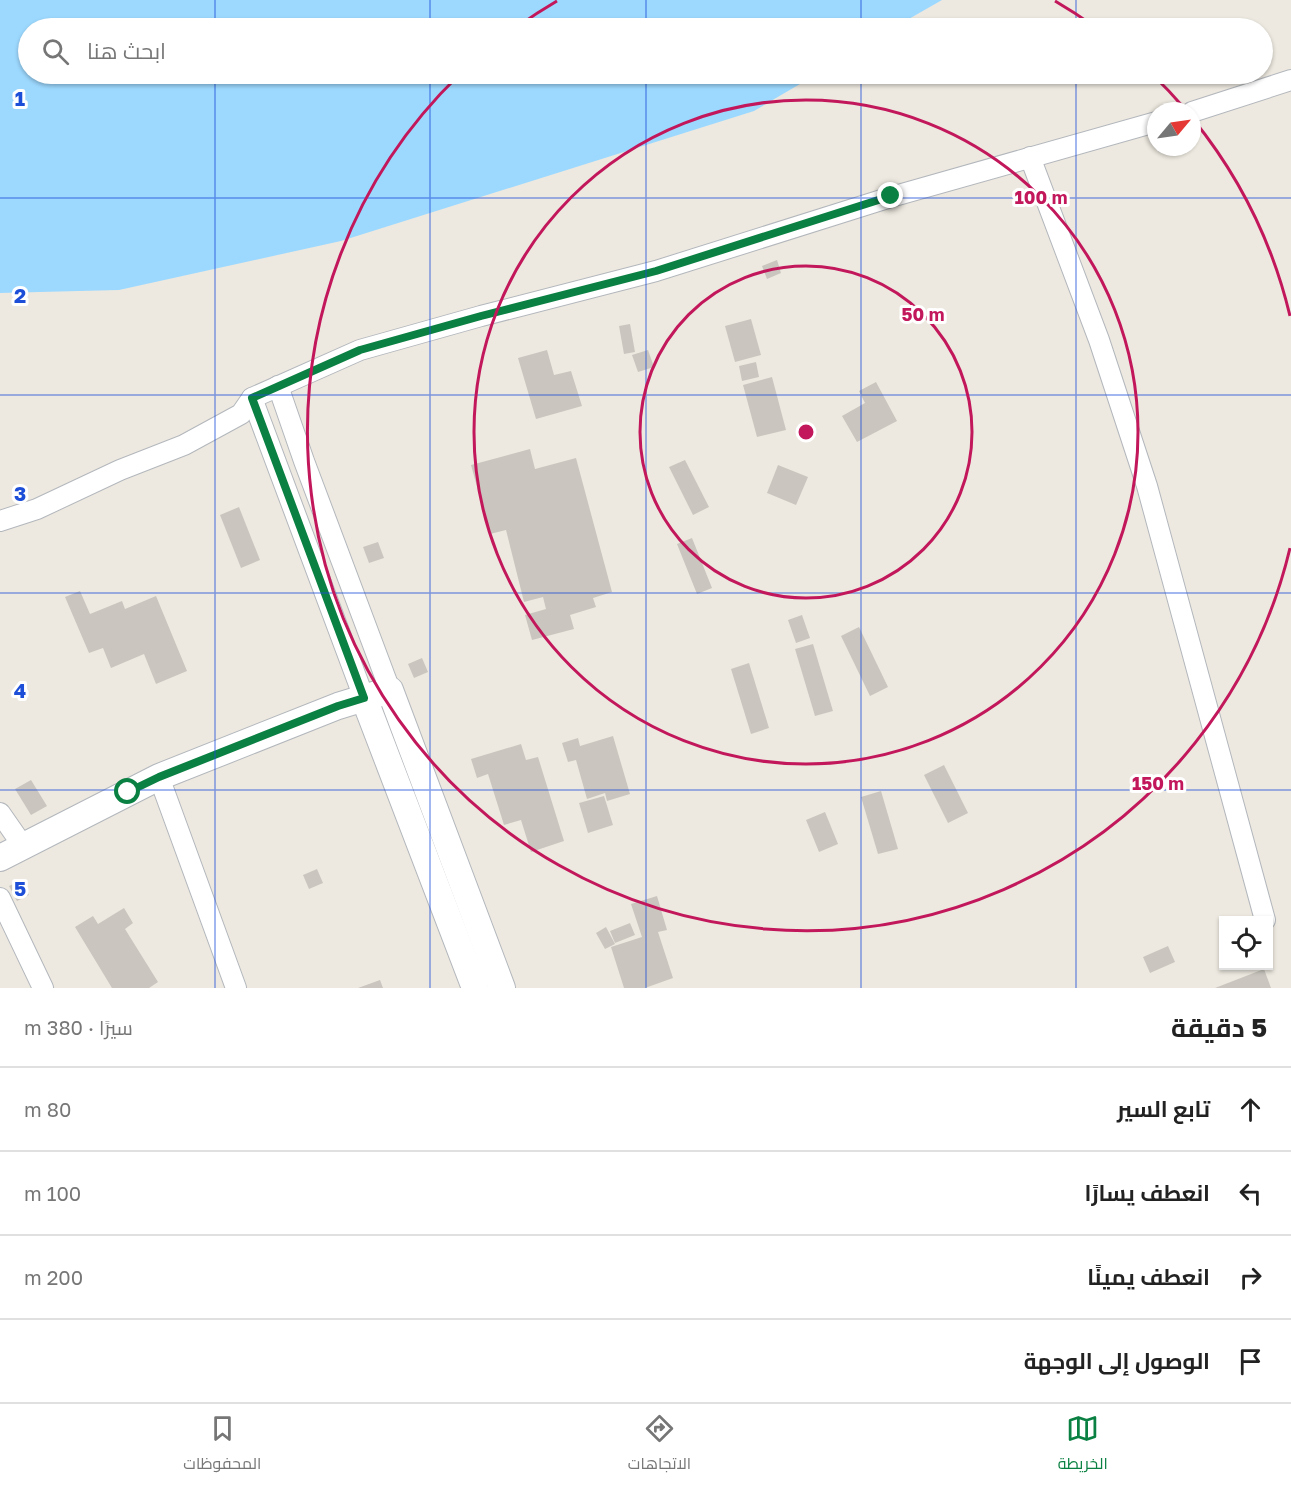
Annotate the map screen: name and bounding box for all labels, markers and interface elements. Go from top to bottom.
search box [18,18,1273,84]
icon: search [39,35,72,68]
text: ابحث هنا [87,37,166,64]
text: 1 [15,86,25,110]
north arrow [1147,102,1201,156]
route end [877,182,903,208]
text: 100 m [1015,186,1067,208]
text: 2 [14,283,26,307]
text: 50 m [902,303,944,325]
centre of rings [796,422,816,442]
text: 3 [14,481,26,505]
text: 4 [14,678,26,702]
text: 150 m [1132,772,1184,794]
route start [114,778,140,804]
text: 5 [14,876,26,900]
map controls [1219,916,1273,970]
button: locate [1219,916,1273,970]
text: 5 دقيقة [1171,1012,1267,1043]
text: سيرًا · 380 m [24,1015,133,1039]
icon: ahead [1234,1093,1267,1126]
text: تابع السير [1117,1095,1210,1122]
text: 80 m [24,1097,71,1121]
icon: left [1234,1177,1267,1210]
text: انعطف يسارًا [1085,1179,1210,1206]
text: 100 m [24,1181,81,1205]
icon: right [1234,1261,1267,1294]
text: انعطف يمينًا [1087,1263,1210,1290]
text: 200 m [24,1265,83,1289]
icon: arrive [1234,1345,1267,1378]
text: الوصول إلى الوجهة [1024,1347,1210,1374]
tab: المحفوظات [183,1412,261,1478]
tab: الاتجاهات [628,1412,691,1478]
tab: الخريطة [1058,1412,1108,1478]

